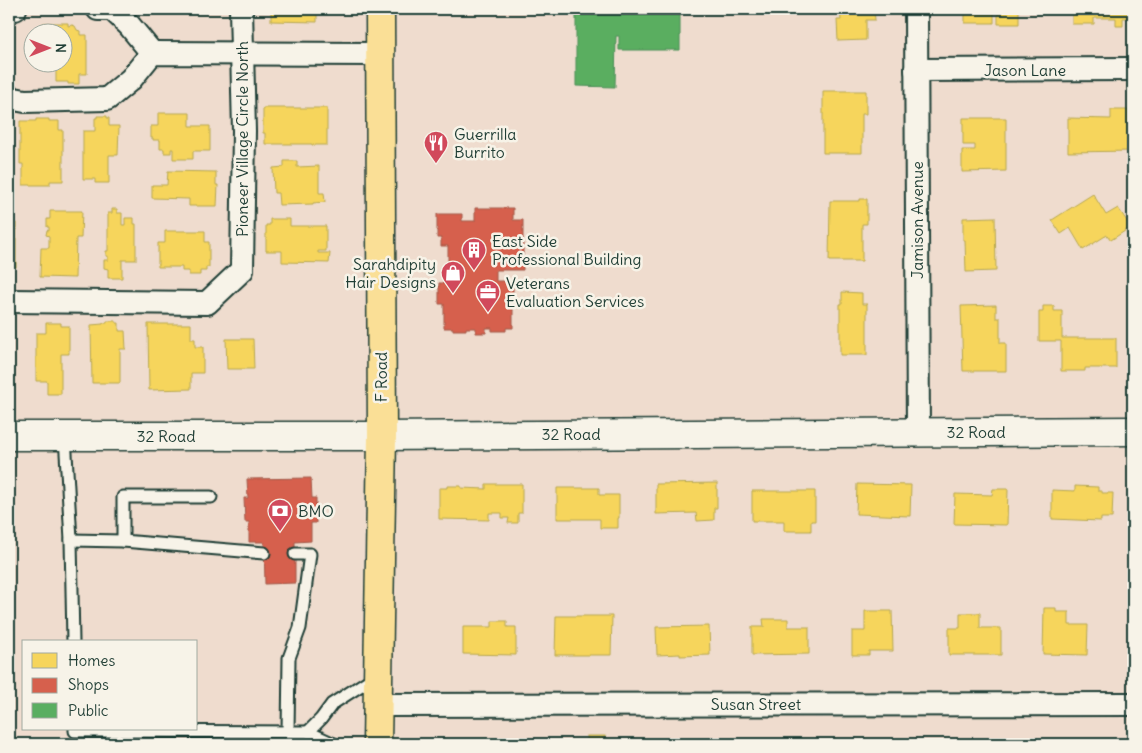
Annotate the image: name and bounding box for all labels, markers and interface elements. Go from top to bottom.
north arrow [22,22,72,72]
street label: Pioneer Village Circle North [232,41,252,237]
text: N [52,43,70,53]
street label: Jason Lane [984,60,1066,80]
place label: Guerrilla Burrito [454,124,516,162]
restaurant icon: Guerrilla Burrito [423,130,449,164]
street label: Jamison Avenue [907,161,927,279]
place label: East Side Professional Building [492,231,641,269]
building icon: East Side Professional Building [461,237,487,271]
place label: Sarahdipity Hair Designs [345,254,436,292]
shop icon: Sarahdipity Hair Designs [440,260,466,294]
place label: Veterans Evaluation Services [506,273,644,311]
office icon: Veterans Evaluation Services [475,279,501,313]
street label: F Road [371,352,391,402]
street label: 32 Road [946,422,1006,442]
street label: 32 Road [541,424,601,444]
street label: 32 Road [136,426,196,446]
bank icon: BMO [267,498,293,532]
place label: BMO [298,501,334,521]
legend [22,640,198,730]
text: Homes [68,651,115,670]
text: Shops [68,675,109,694]
street label: Susan Street [711,694,802,714]
text: Public [68,701,109,720]

